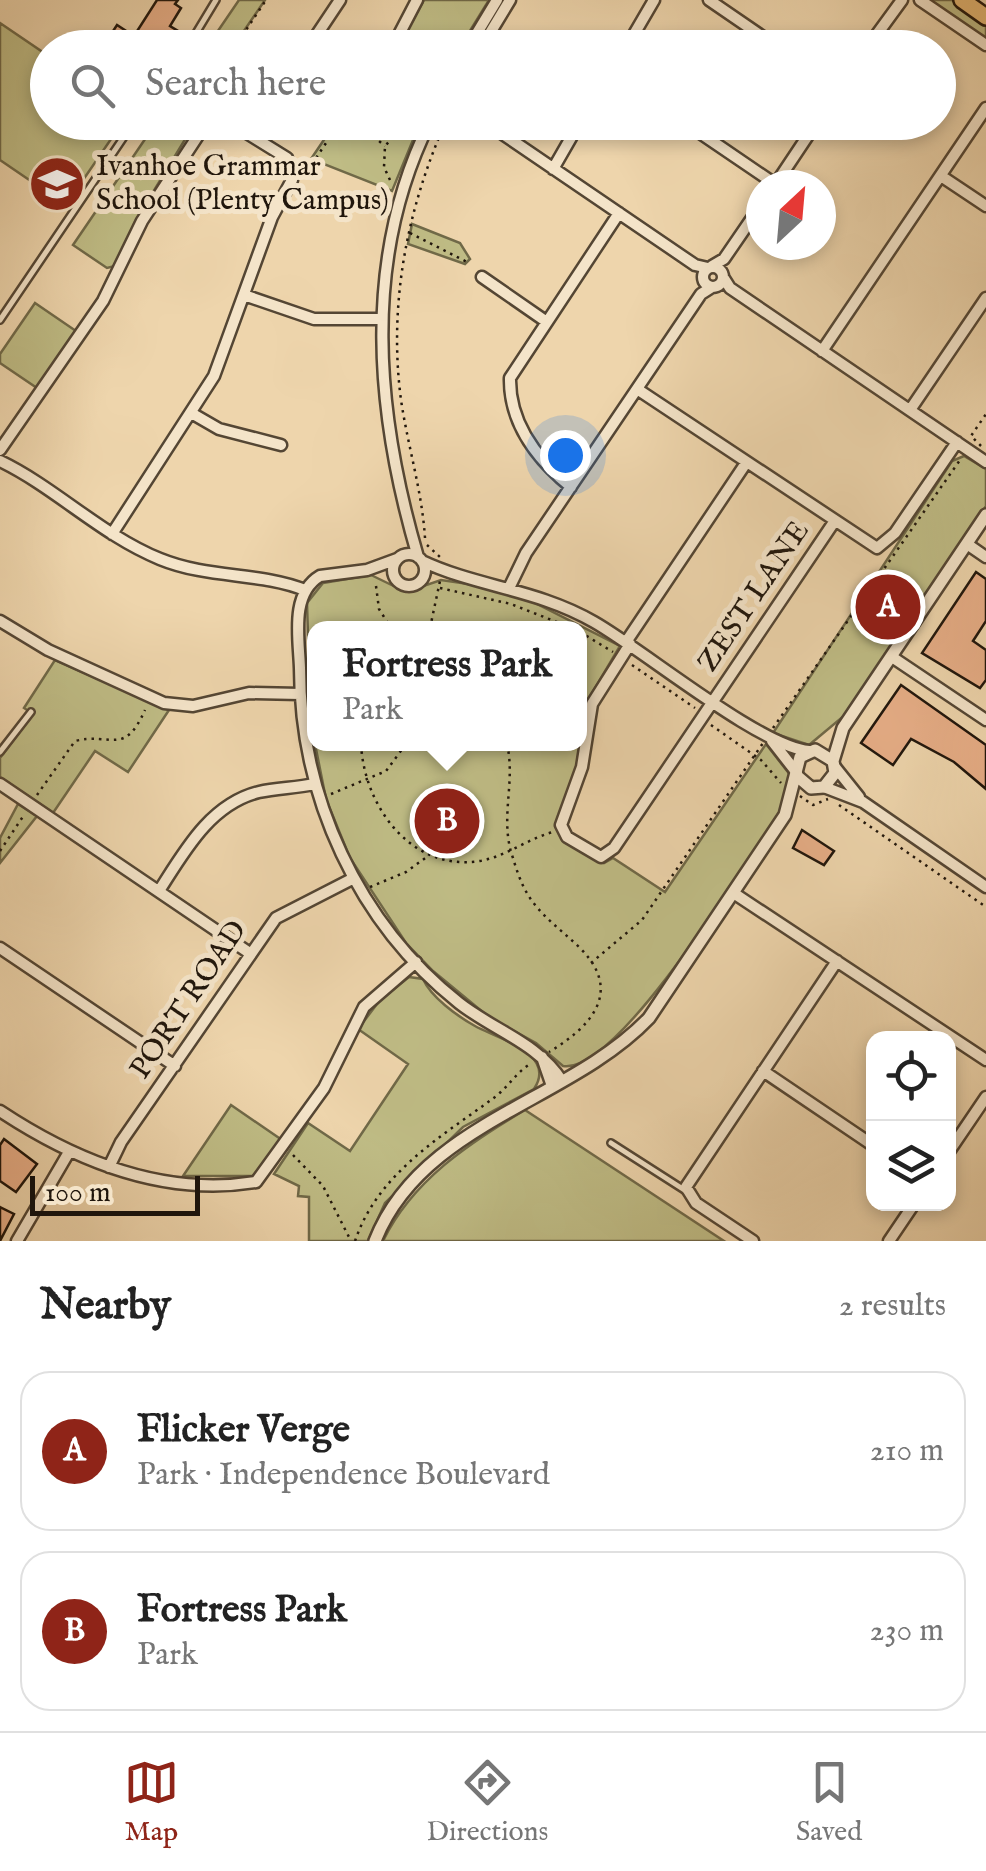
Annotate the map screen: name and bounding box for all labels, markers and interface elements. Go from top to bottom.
search box [30,30,956,140]
icon: search [65,58,120,113]
text: Search here [145,61,326,109]
place label: Ivanhoe Grammar School (Plenty Campus) [96,148,389,220]
school or university icon: Ivanhoe Grammar School (Plenty Campus) [27,154,87,214]
north arrow [746,170,836,260]
your location [540,430,591,481]
street label: ZEST LANE [690,514,818,680]
pin: A [856,570,920,644]
popup [307,621,587,751]
text: Fortress Park [342,642,552,690]
text: Park [342,690,403,731]
pin: B [414,784,480,858]
street label: PORT ROAD [122,913,256,1087]
map controls [866,1031,956,1211]
button: locate [866,1031,956,1121]
button: layers [866,1121,956,1211]
scale bar [30,1171,200,1216]
text: 100 m [45,1176,111,1211]
text: Nearby [40,1280,171,1333]
text: 2 results [839,1286,946,1327]
text: Flicker Verge [137,1407,350,1455]
text: A [64,1431,85,1472]
text: 210 m [870,1431,944,1472]
text: Park · Independence Boulevard [137,1455,550,1496]
text: Fortress Park [137,1587,347,1635]
text: B [64,1611,85,1652]
text: 230 m [870,1611,944,1652]
text: Park [137,1635,198,1676]
tab: Map [124,1755,179,1850]
tab: Directions [426,1755,548,1850]
tab: Saved [796,1755,862,1850]

